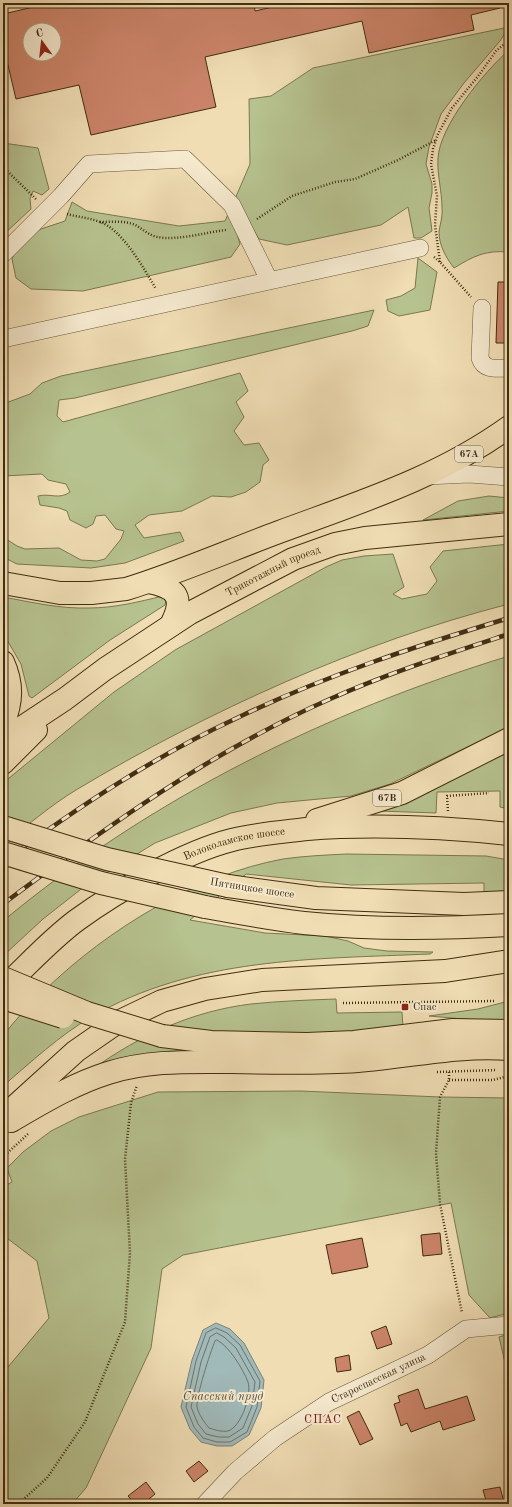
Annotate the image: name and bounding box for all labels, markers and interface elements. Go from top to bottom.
north arrow [22,22,62,62]
text: С [35,28,45,40]
road number: 67A [455,446,483,462]
street label: Трикотажный проезд [224,544,322,599]
road number: 67B [373,790,401,806]
street label: Волоколамское шоссе [182,826,286,863]
street label: Пятницкое шоссе [209,877,295,901]
marker: Спас [400,1002,410,1012]
place label: Спас [413,1002,437,1013]
street label: Староспасская улица [330,1351,428,1406]
water label: Спасский пруд [183,1391,263,1403]
district label: СПАС [304,1414,342,1426]

